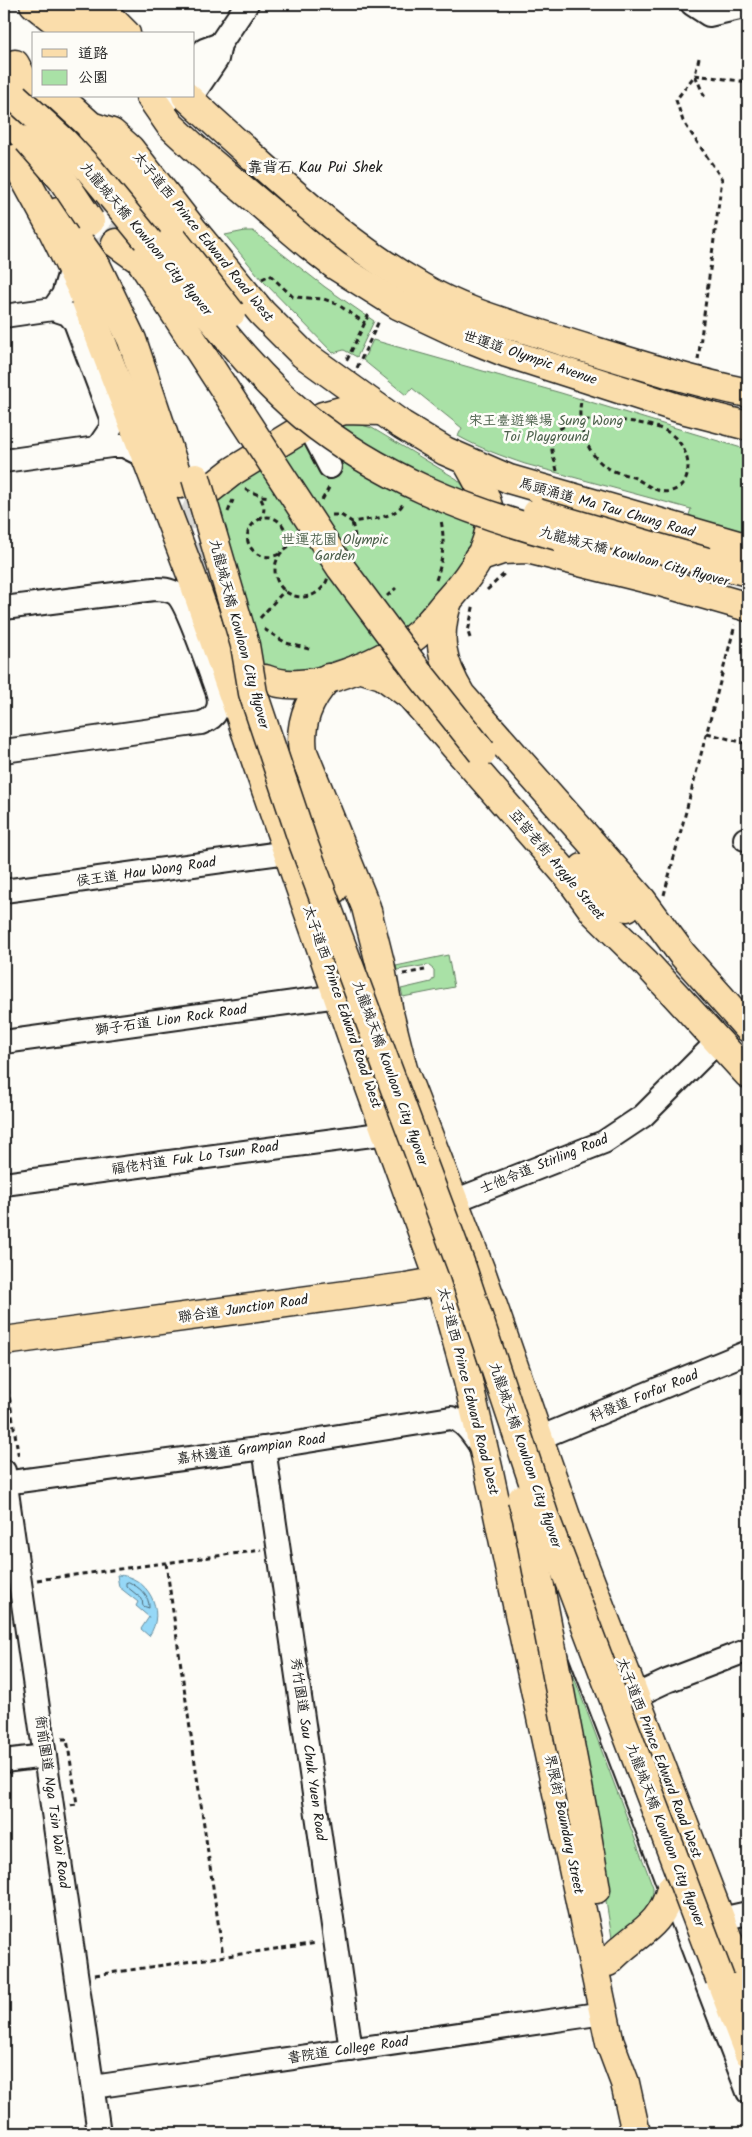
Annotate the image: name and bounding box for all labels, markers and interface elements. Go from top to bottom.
legend [32,32,195,98]
text: 道路 [78,42,108,66]
text: 公園 [78,66,108,90]
street label: 太子道西 Prince Edward Road West [127,147,279,327]
district label: 靠背石 Kau Pui Shek [248,156,383,180]
street label: 九龍城天橋 Kowloon City flyover [75,157,218,322]
street label: 世運道 Olympic Avenue [460,325,601,391]
park label: 宋王臺遊樂場 Sung Wong Toi Playground [469,410,623,448]
street label: 馬頭涌道 Ma Tau Chung Road [517,472,698,544]
street label: 九龍城天橋 Kowloon City flyover [537,521,733,593]
park label: 世運花園 Olympic Garden [281,529,389,567]
street label: 九龍城天橋 Kowloon City flyover [203,537,275,733]
street label: 亞皆老街 Argyle Street [504,805,610,926]
street label: 侯王道 Hau Wong Road [75,851,218,893]
street label: 太子道西 Prince Edward Road West [297,902,387,1112]
street label: 九龍城天橋 Kowloon City flyover [346,977,434,1170]
street label: 獅子石道 Lion Rock Road [94,998,249,1042]
street label: 士他令道 Stirling Road [476,1128,613,1200]
street label: 福佬村道 Fuk Lo Tsun Road [110,1135,281,1181]
street label: 太子道西 Prince Edward Road West [432,1285,505,1498]
street label: 聯合道 Junction Road [177,1289,310,1329]
street label: 九龍城天橋 Kowloon City flyover [483,1359,568,1552]
street label: 科發道 Forfar Road [586,1364,703,1428]
street label: 嘉林邊道 Grampian Road [175,1428,328,1470]
street label: 太子道西 Prince Edward Road West [610,1654,708,1862]
street label: 秀竹園道 Sau Chuk Yuen Road [284,1656,332,1843]
street label: 衙前圍道 Nga Tsin Wai Road [29,1713,75,1891]
street label: 九龍城天橋 Kowloon City flyover [620,1740,711,1931]
street label: 界限街 Boundary Street [538,1752,590,1897]
street label: 書院道 College Road [286,2030,411,2069]

